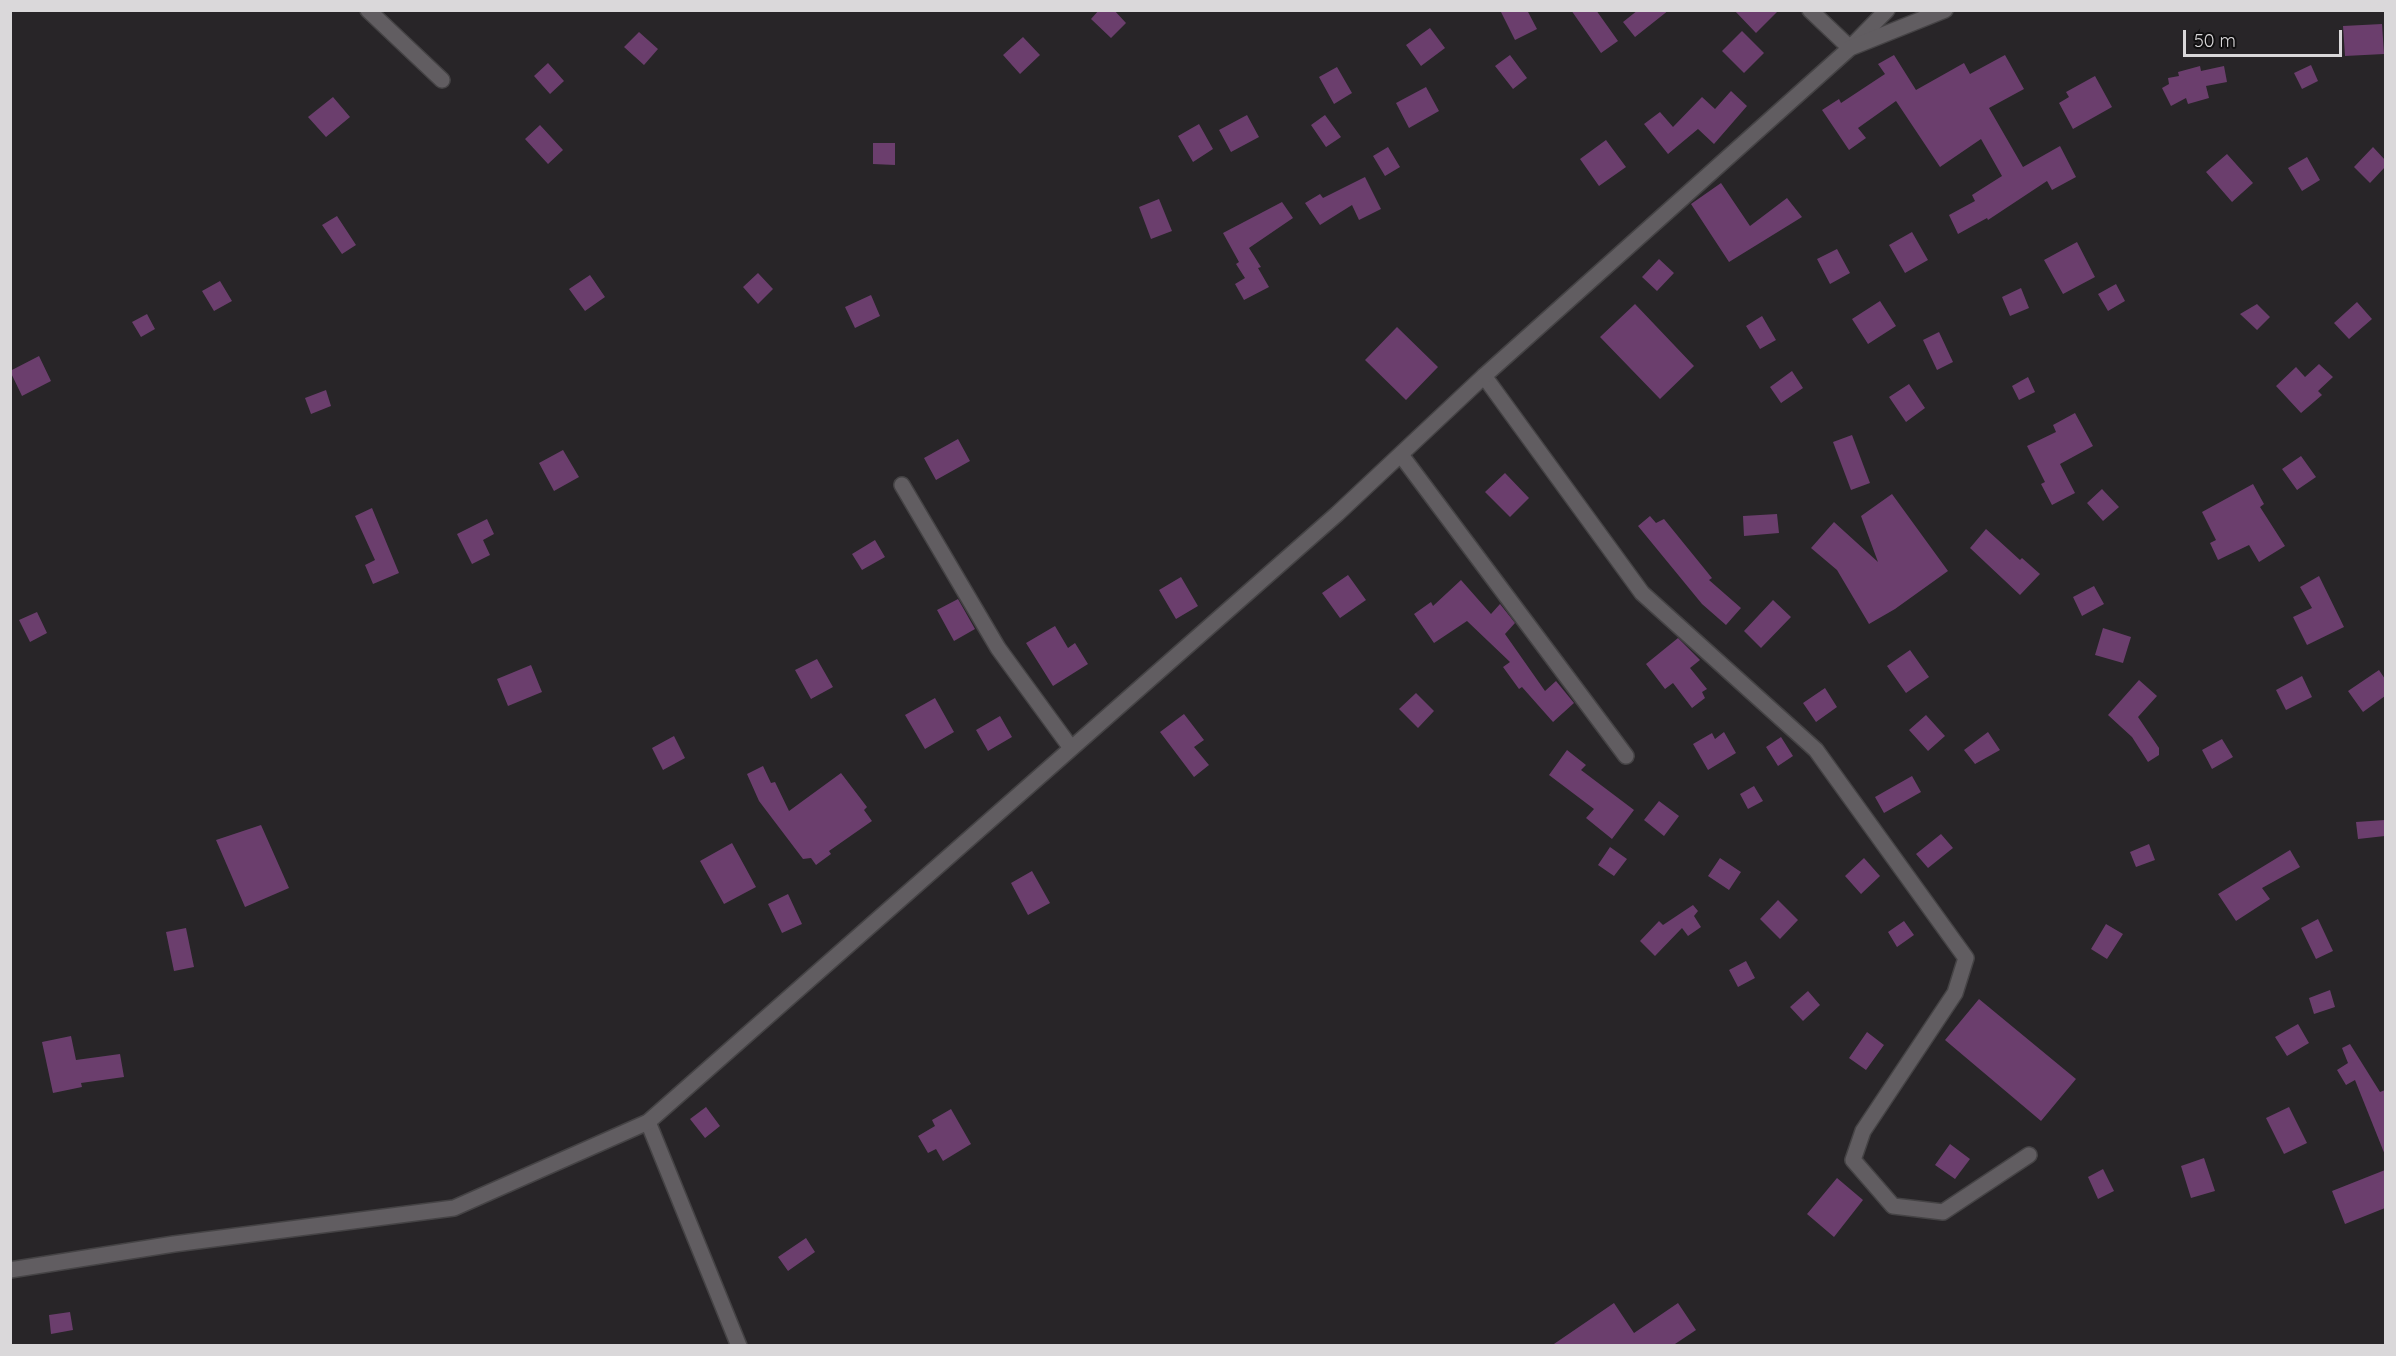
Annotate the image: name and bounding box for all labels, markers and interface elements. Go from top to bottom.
scale bar [2186,18,2345,56]
text: 50 m [2194,29,2236,52]

